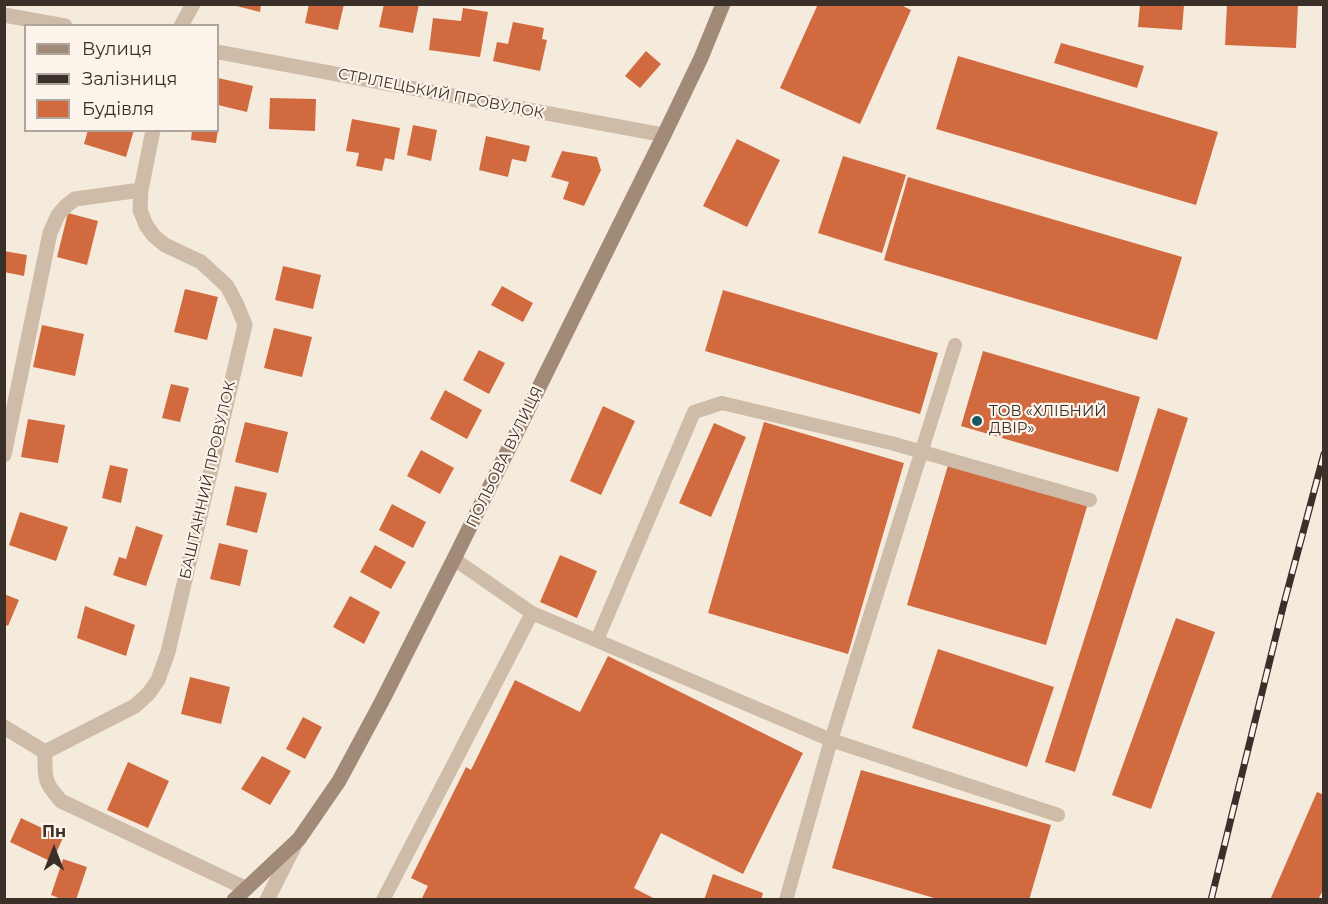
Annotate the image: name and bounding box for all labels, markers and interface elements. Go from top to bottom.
legend [24,24,219,132]
text: Вулиця [82,38,152,60]
street label: СТРІЛЕЦЬКИЙ ПРОВУЛОК [336,65,546,123]
text: Залізниця [82,68,177,90]
text: Будівля [82,98,154,120]
street label: БАШТАННИЙ ПРОВУЛОК [176,379,240,581]
street label: ПОЛЬОВА ВУЛИЦЯ [463,384,547,530]
place label: ТОВ «ХЛІБНИЙ ДВІР» [989,403,1107,438]
marker: ТОВ «ХЛІБНИЙ ДВІР» [970,414,984,428]
north arrow [24,820,84,880]
text: Пн [42,822,66,841]

